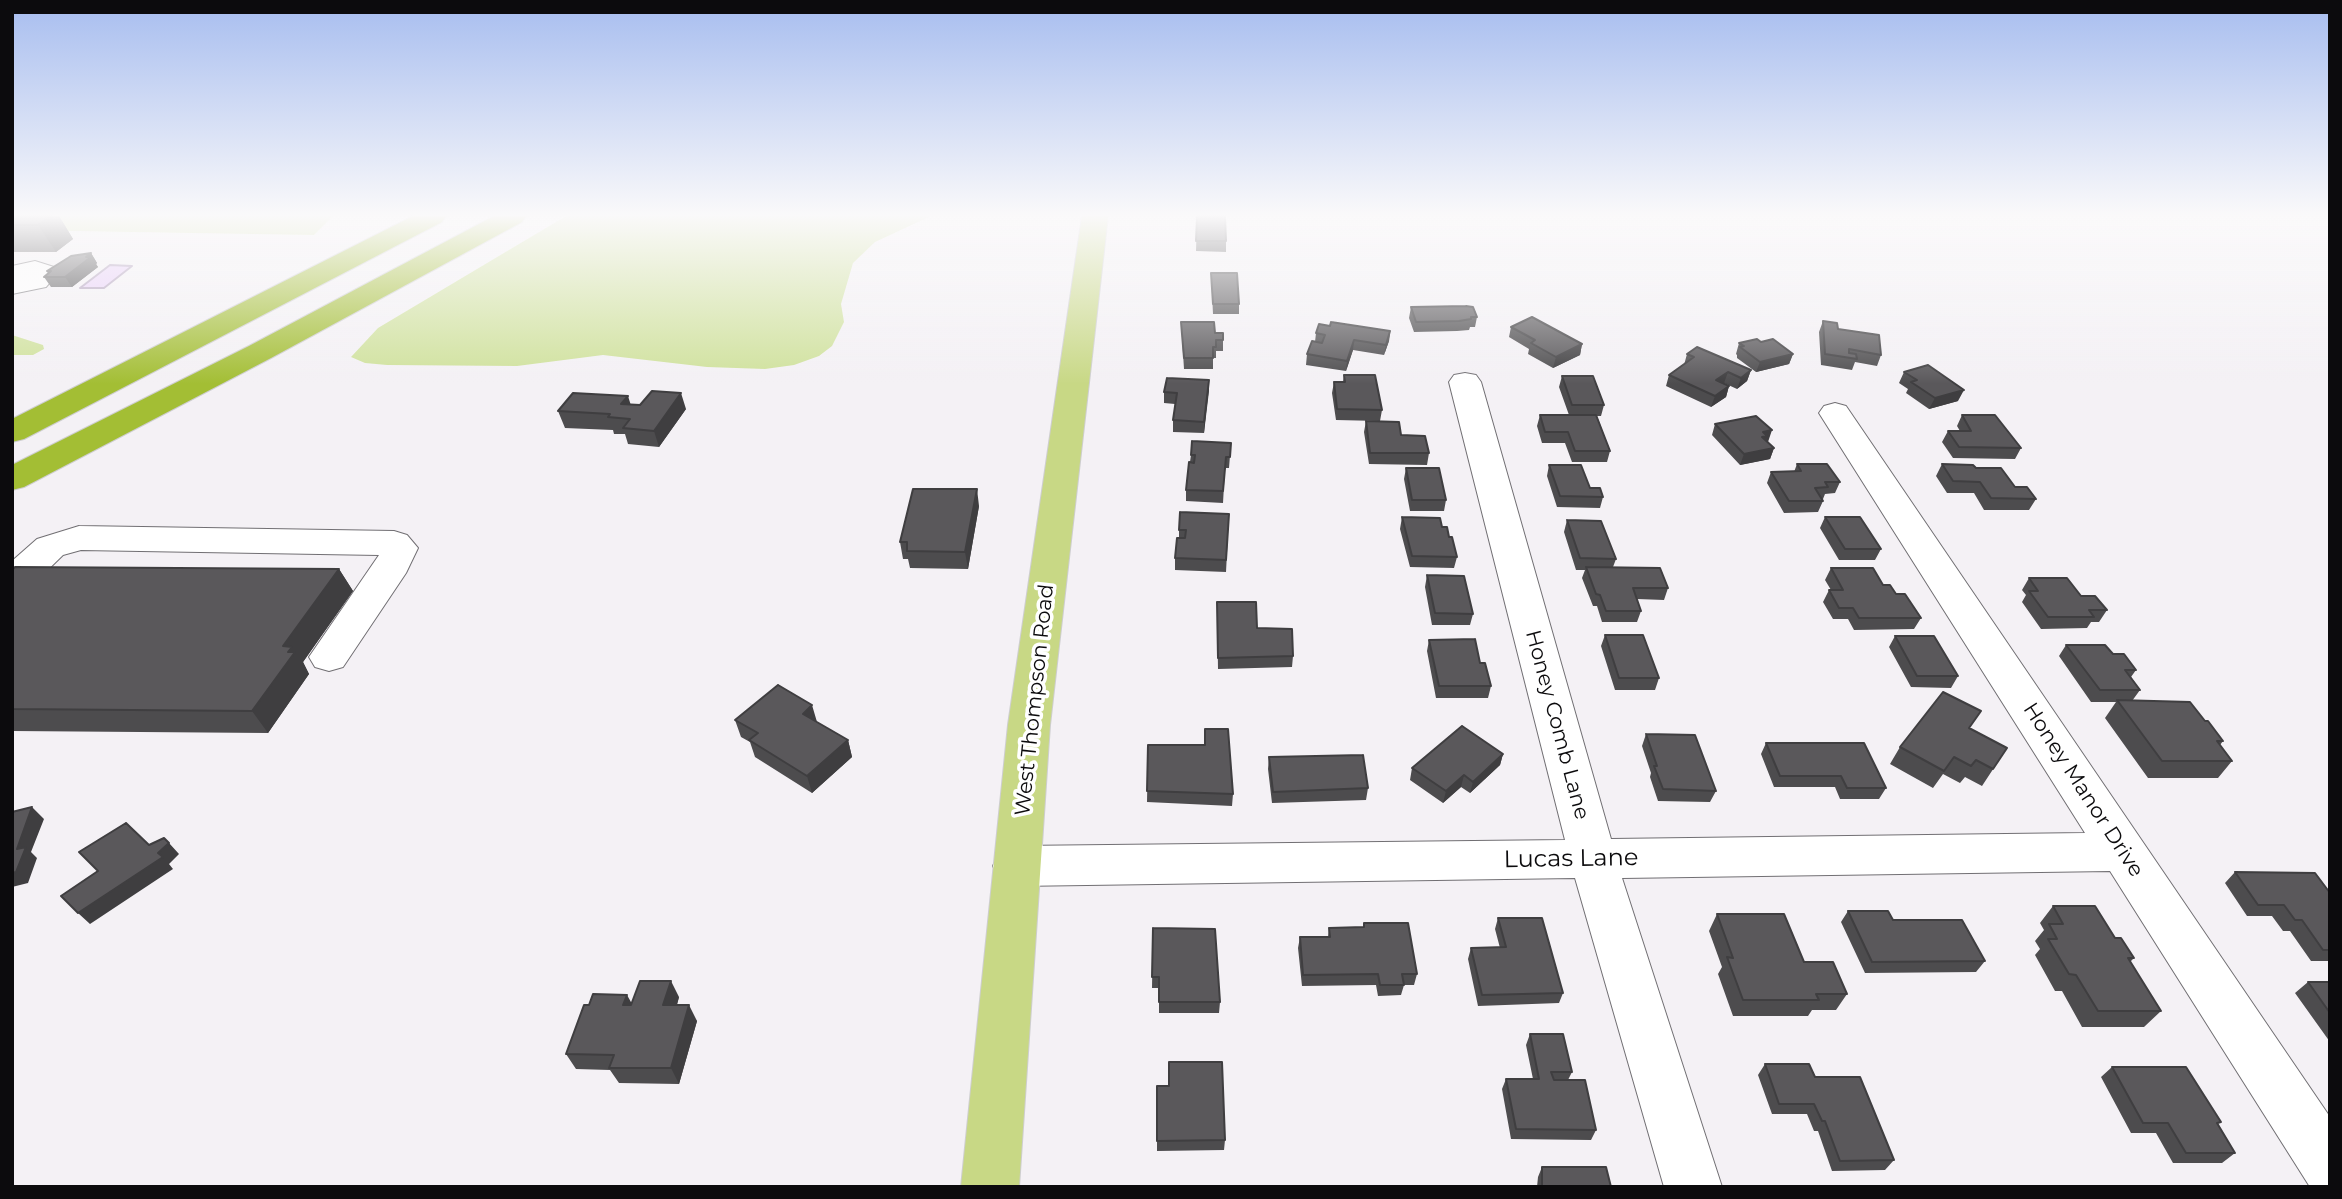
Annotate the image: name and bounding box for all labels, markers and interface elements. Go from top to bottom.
street label: West Thompson Road [1010,583,1060,817]
street label: Honey Comb Lane [1520,628,1594,822]
street label: Honey Manor Drive [2017,698,2149,882]
street label: Lucas Lane [1503,843,1639,875]

